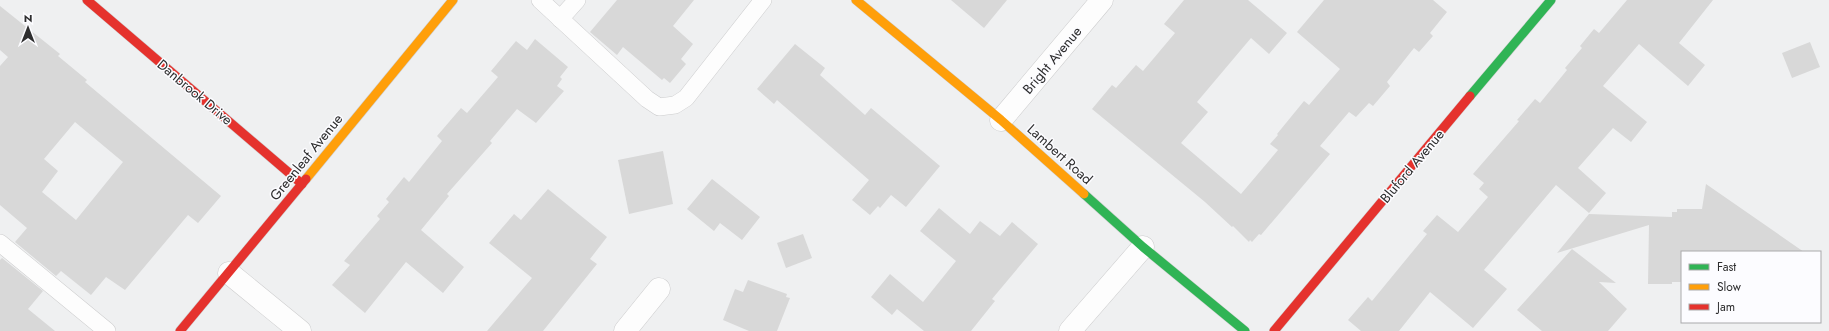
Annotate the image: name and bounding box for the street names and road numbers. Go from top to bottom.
street label: Bright Avenue [1018,22,1086,98]
street label: Danbrook Drive [153,54,237,130]
street label: Greenleaf Avenue [265,109,347,205]
street label: Lambert Road [1023,119,1097,189]
street label: Bluford Avenue [1375,125,1449,207]

